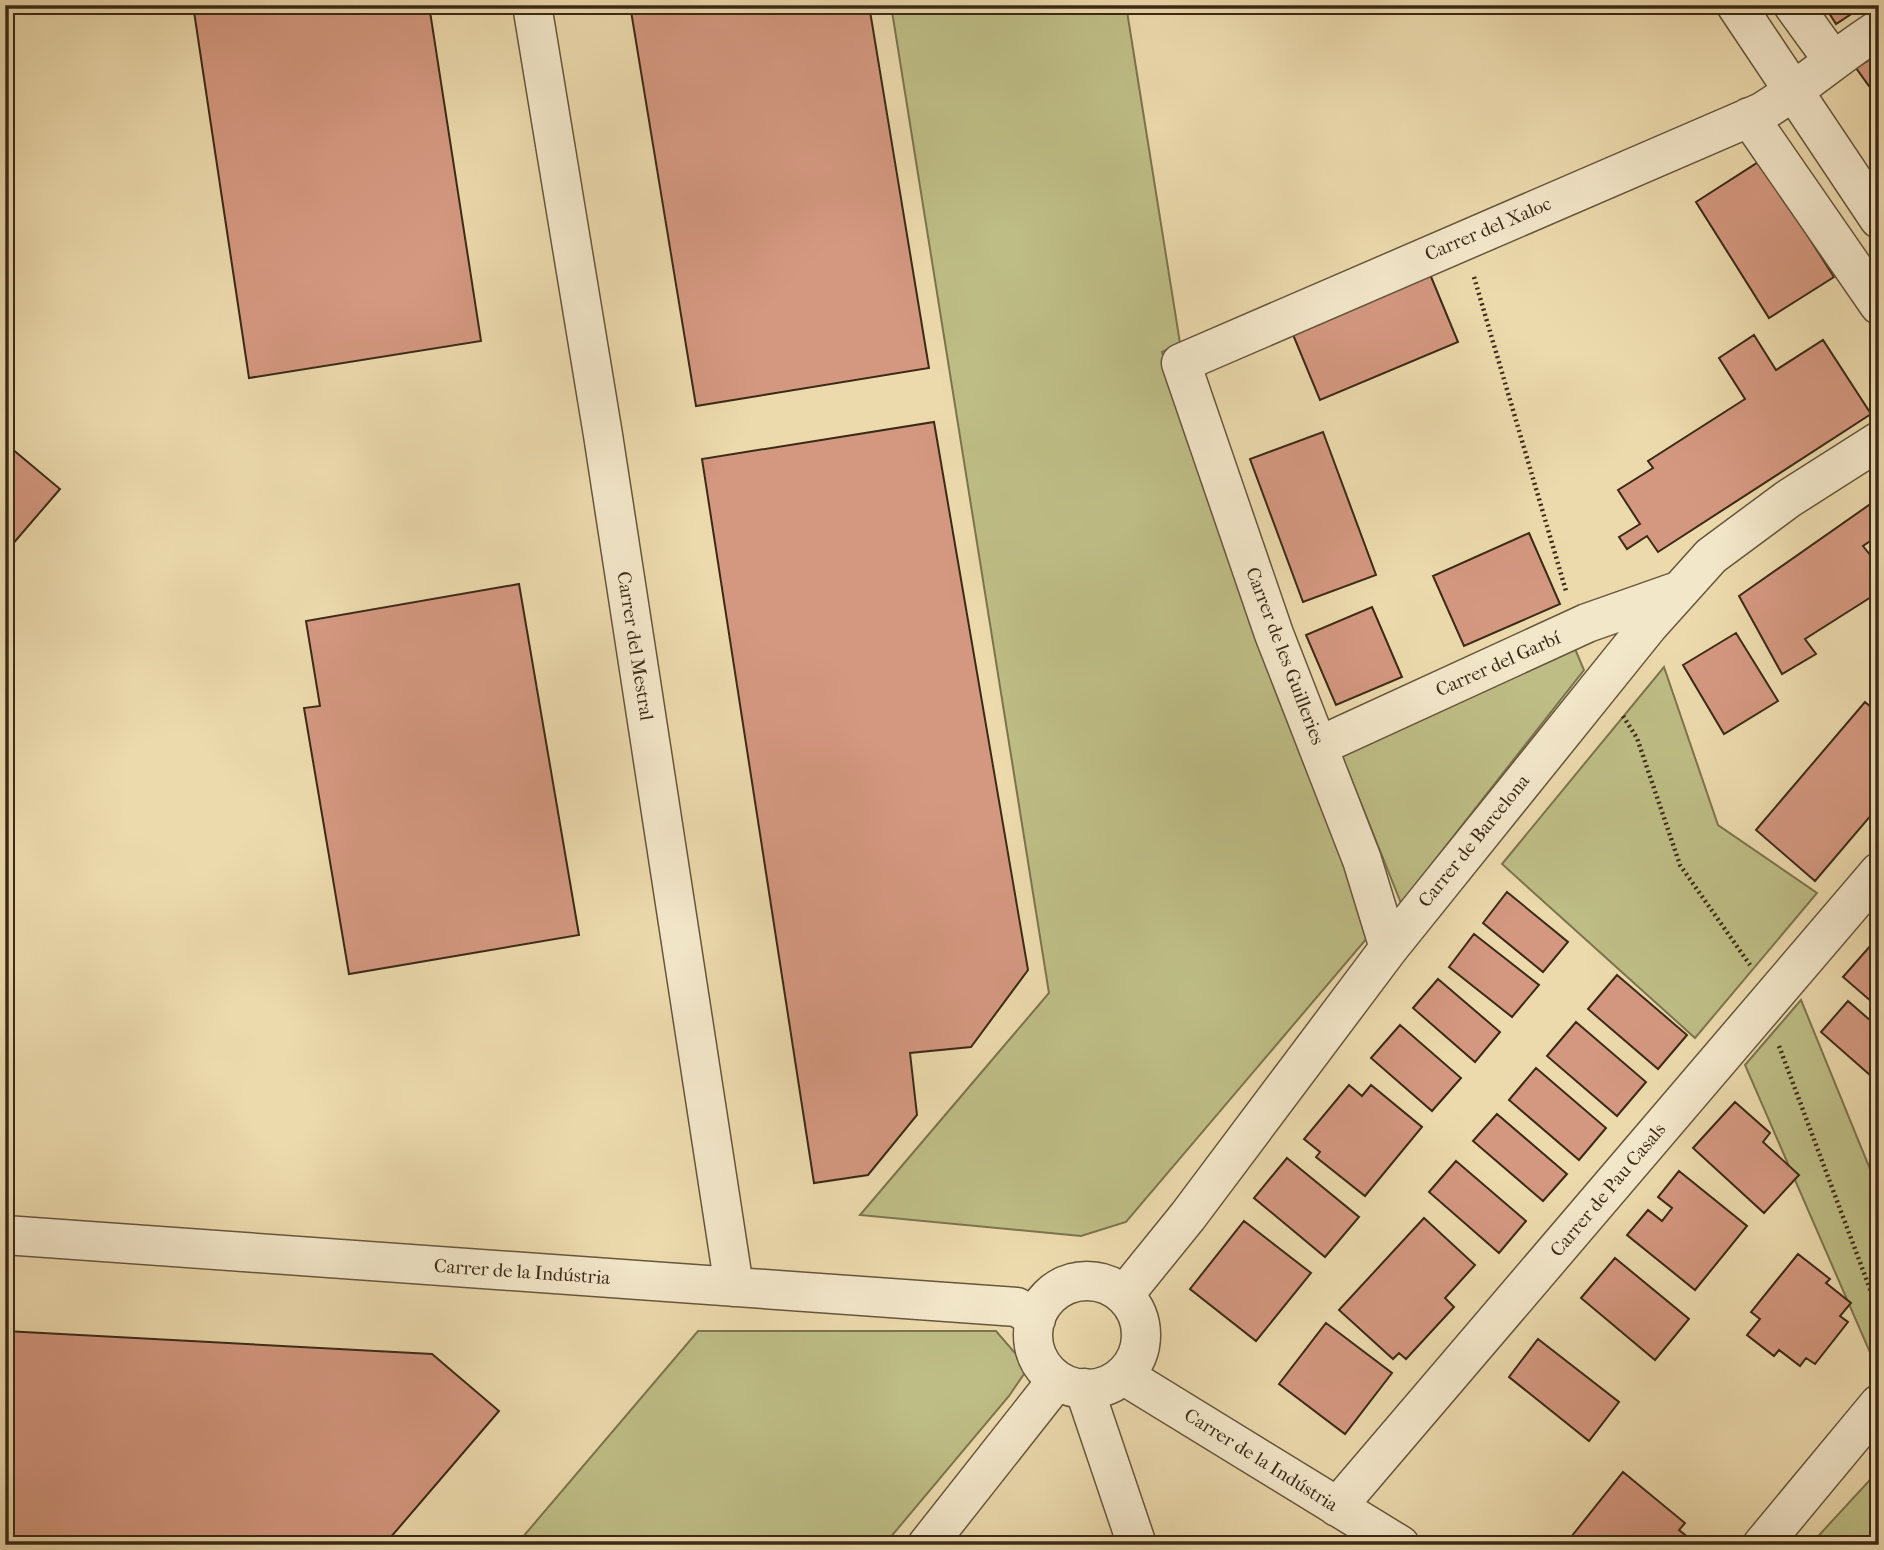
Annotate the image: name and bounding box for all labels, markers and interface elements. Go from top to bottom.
street label: Carrer del Xaloc [1422,193,1554,265]
street label: Carrer de les Guilleries [1241,564,1329,748]
street label: Carrer del Mestral [612,570,658,722]
street label: Carrer del Garbí [1432,627,1564,701]
street label: Carrer de Barcelona [1414,770,1534,912]
street label: Carrer de Pau Casals [1546,1119,1670,1261]
street label: Carrer de la Indústria [433,1255,611,1289]
street label: Carrer de la Indústria [1180,1404,1342,1516]

